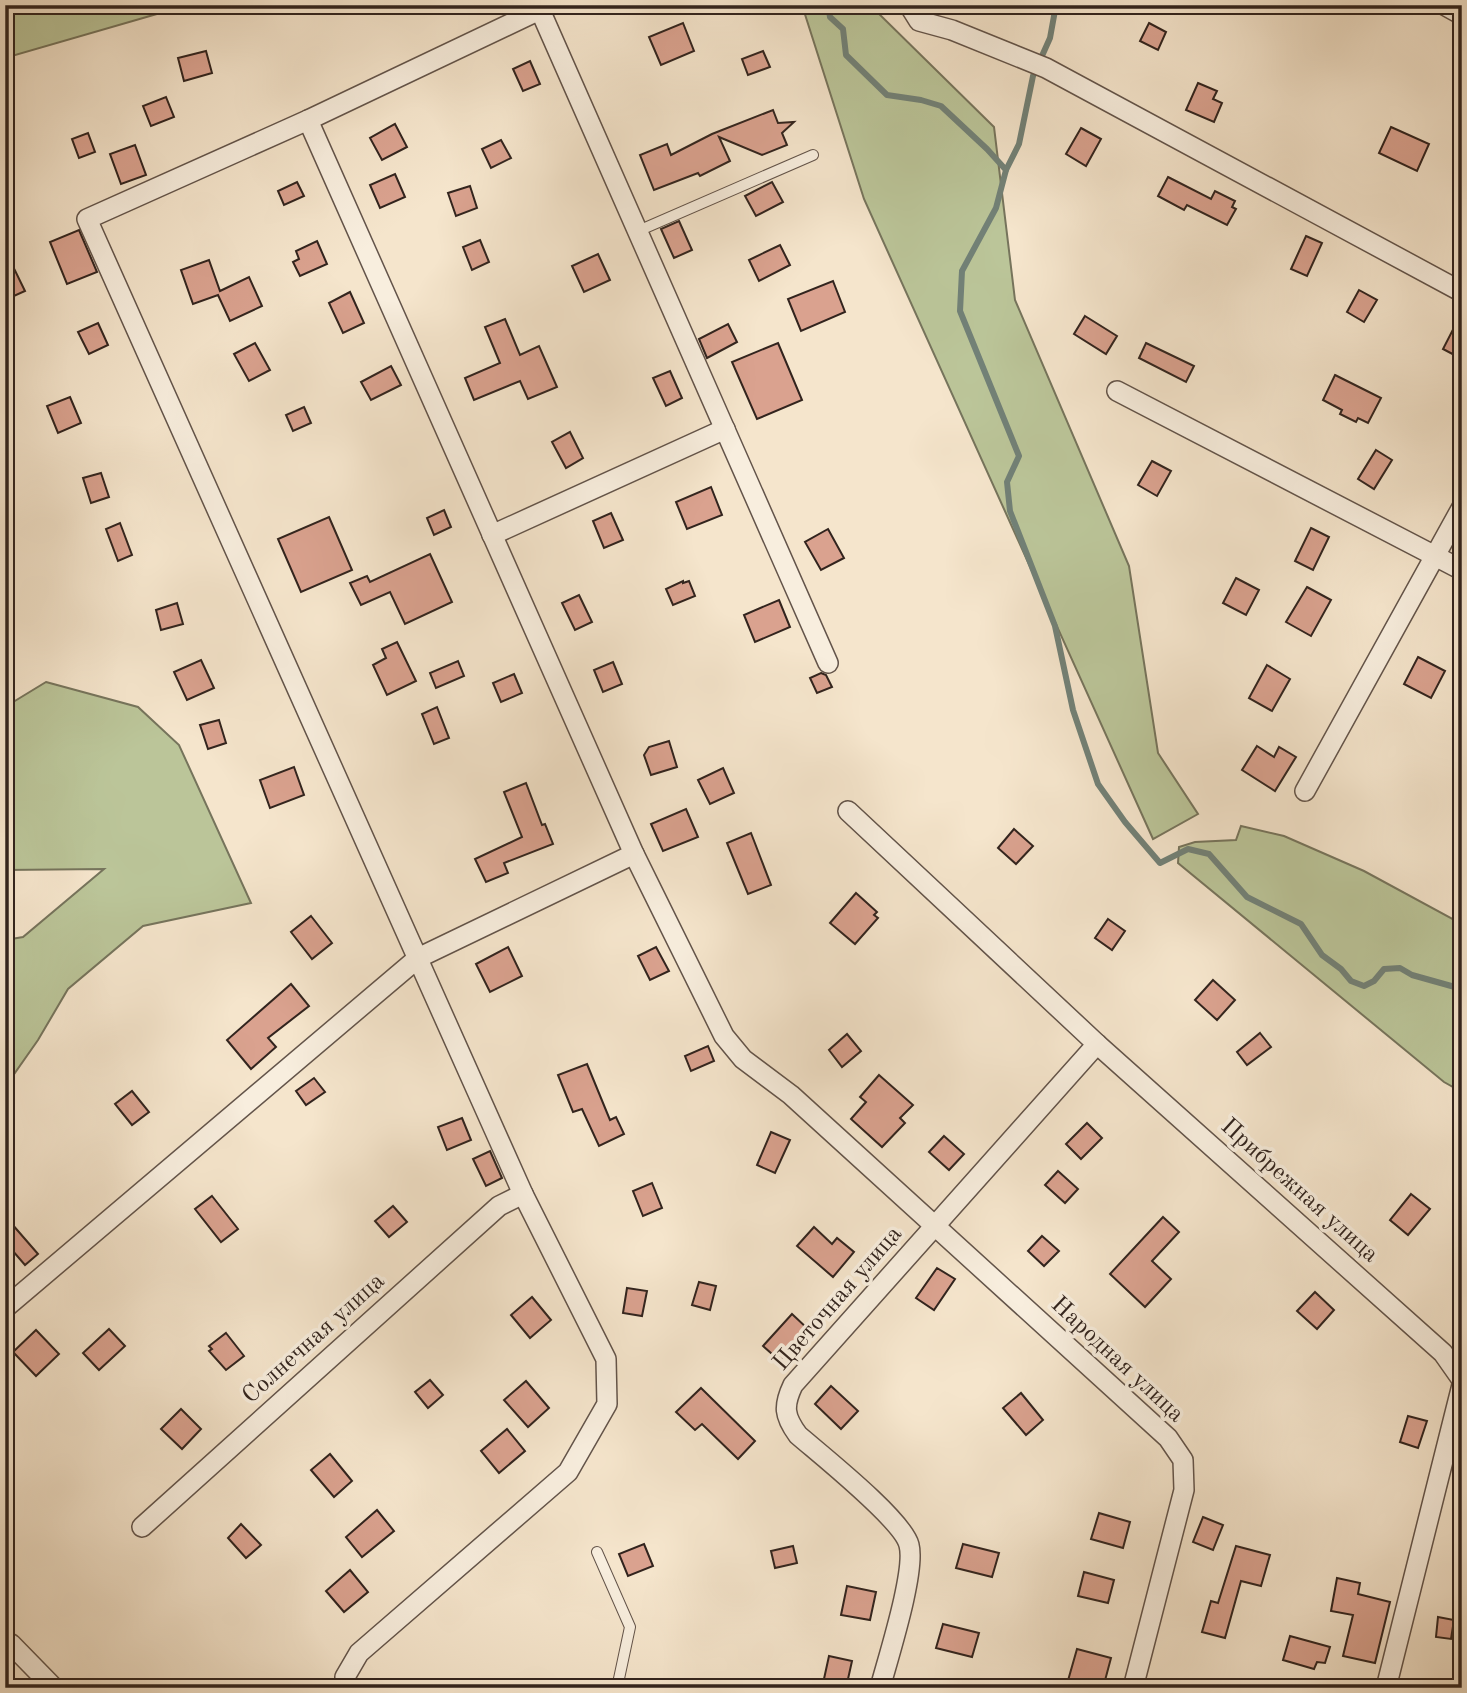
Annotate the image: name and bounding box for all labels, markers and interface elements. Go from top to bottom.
street label: Прибрежная улица [1216,1114,1382,1268]
street label: Цветочная улица [769,1222,907,1376]
street label: Солнечная улица [238,1269,390,1409]
street label: Народная улица [1046,1293,1188,1427]

